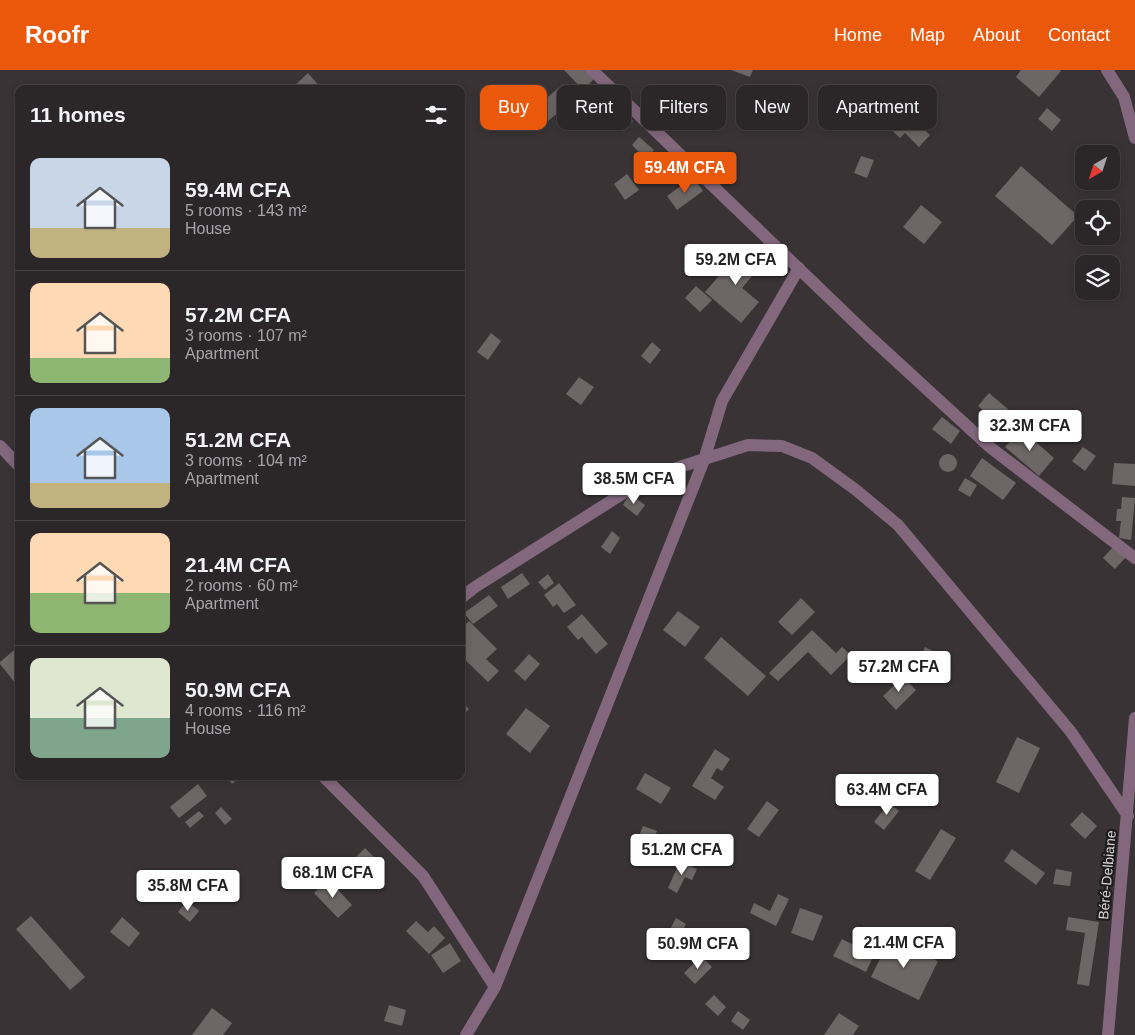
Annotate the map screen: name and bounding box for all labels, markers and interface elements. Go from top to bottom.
text: Roofr [25,21,89,48]
text: Home [834,25,882,45]
text: Map [910,25,945,45]
text: About [973,25,1020,45]
text: Contact [1048,25,1110,45]
chip: Buy [480,85,547,130]
chip: Rent [557,85,631,130]
chip: Filters [641,85,726,130]
chip: New [736,85,808,130]
chip: Apartment [818,85,937,130]
icon: filters [422,101,450,129]
text: 11 homes [30,103,126,126]
north arrow [1075,145,1120,190]
map controls [1075,145,1120,300]
pin: 59.4M CFA [628,152,742,194]
text: 59.4M CFA [645,159,725,176]
icon: home [70,178,130,238]
text: 59.4M CFA [185,178,291,201]
button: locate [1075,200,1120,245]
text: 5 rooms · 143 m² [185,202,307,219]
text: House [185,220,231,237]
pin: 59.2M CFA [679,244,793,286]
text: 59.2M CFA [696,251,776,268]
button: layers [1075,255,1120,300]
icon: home [70,303,130,363]
text: 57.2M CFA [185,303,291,326]
text: 3 rooms · 107 m² [185,327,307,344]
text: Apartment [185,345,259,362]
pin: 32.3M CFA [973,410,1087,452]
text: 32.3M CFA [990,417,1070,434]
icon: home [70,428,130,488]
text: 51.2M CFA [185,428,291,451]
text: 3 rooms · 104 m² [185,452,307,469]
pin: 38.5M CFA [577,462,691,505]
text: Apartment [185,470,259,487]
text: 38.5M CFA [594,470,674,487]
icon: home [70,553,130,613]
text: 21.4M CFA [185,553,291,576]
text: 2 rooms · 60 m² [185,577,298,594]
text: Apartment [185,595,259,612]
pin: 57.2M CFA [842,650,956,693]
text: 57.2M CFA [859,658,939,675]
icon: home [70,678,130,738]
text: 50.9M CFA [185,678,291,701]
text: 4 rooms · 116 m² [185,702,306,719]
text: House [185,720,231,737]
pin: 63.4M CFA [830,774,944,816]
text: 63.4M CFA [847,781,927,798]
street label: Béré-Delbiane [1095,830,1119,920]
pin: 51.2M CFA [625,834,739,876]
text: 51.2M CFA [642,841,722,858]
pin: 68.1M CFA [276,856,390,899]
text: 68.1M CFA [293,864,373,881]
pin: 35.8M CFA [131,870,245,912]
text: 35.8M CFA [148,877,228,894]
pin: 21.4M CFA [847,926,961,969]
pin: 50.9M CFA [641,928,755,970]
text: 21.4M CFA [864,934,944,951]
text: 50.9M CFA [658,935,738,952]

